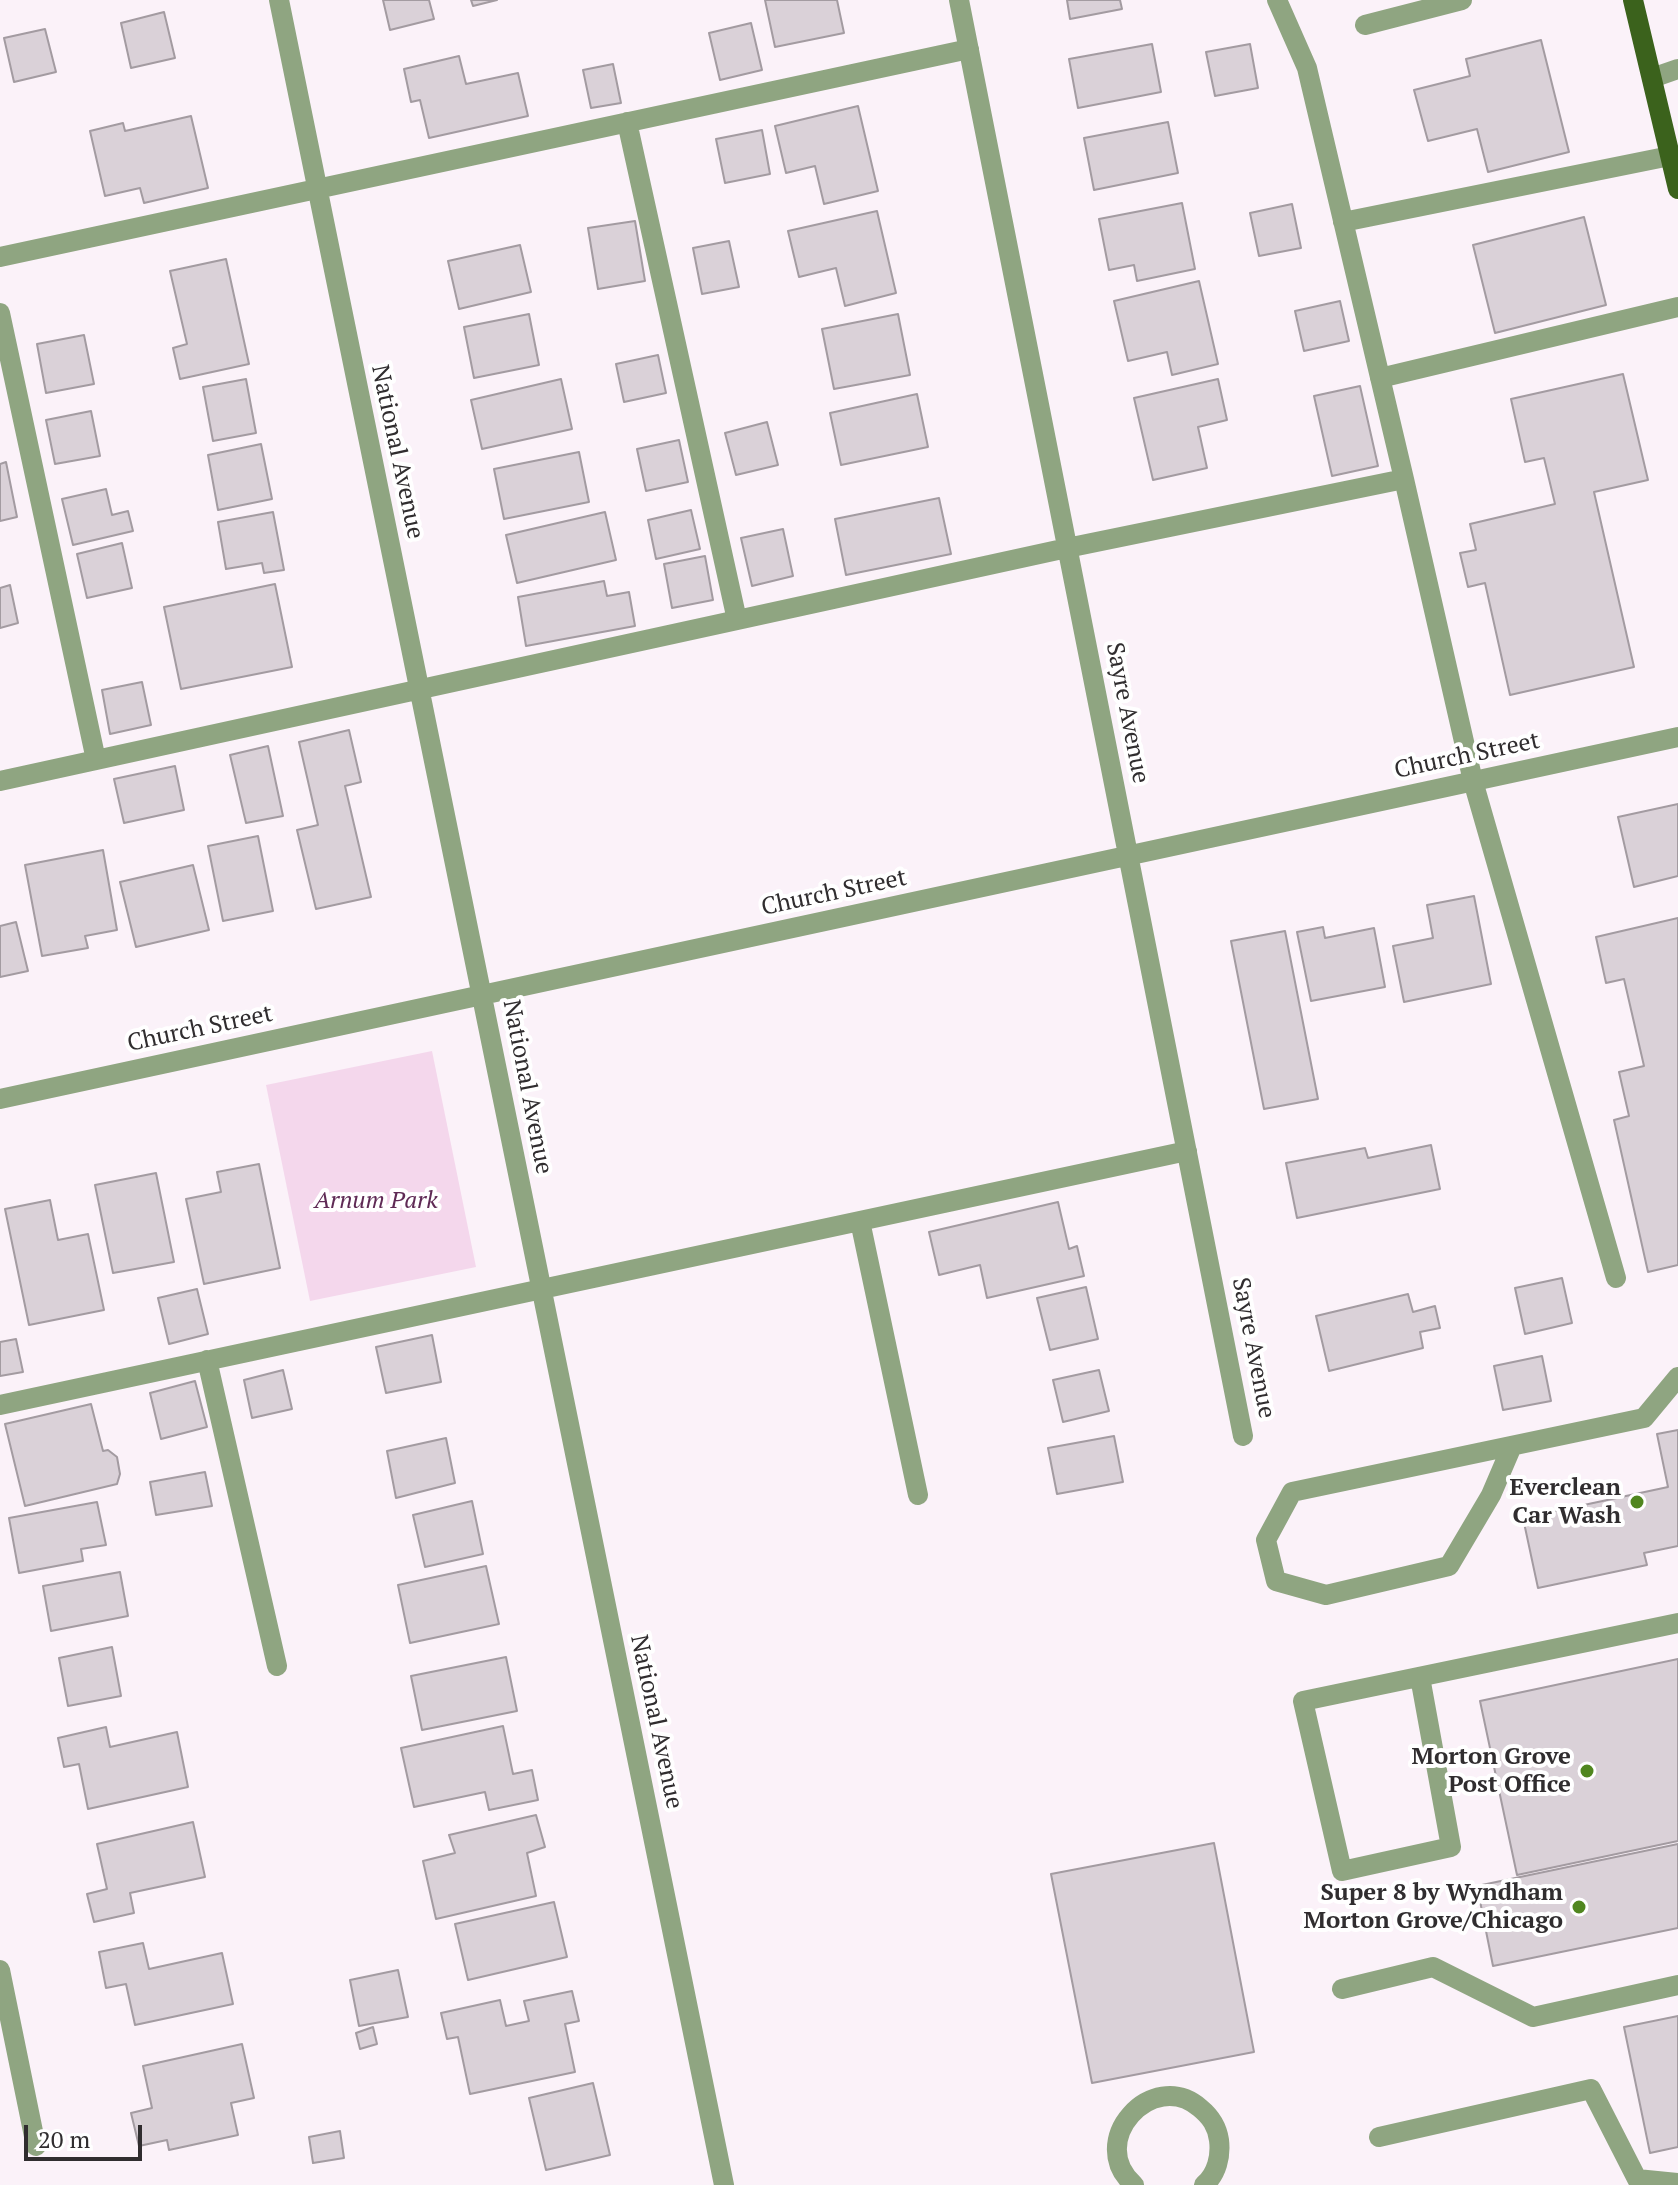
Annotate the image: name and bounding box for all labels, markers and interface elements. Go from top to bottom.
street label: National Avenue [365,362,429,542]
street label: Sayre Avenue [1099,640,1155,786]
street label: Church Street [1392,727,1542,785]
street label: Church Street [759,864,909,922]
street label: National Avenue [496,997,558,1177]
street label: Church Street [125,1000,275,1058]
park label: Arnum Park [314,1187,438,1215]
street label: Sayre Avenue [1225,1275,1281,1421]
place label: Everclean Car Wash [1509,1474,1621,1530]
marker: Everclean Car Wash [1628,1493,1646,1511]
street label: National Avenue [624,1632,688,1812]
place label: Morton Grove Post Office [1412,1743,1571,1799]
marker: Morton Grove Post Office [1578,1762,1596,1780]
place label: Super 8 by Wyndham Morton Grove/Chicago [1304,1879,1563,1935]
marker: Super 8 by Wyndham Morton Grove/Chicago [1570,1898,1588,1916]
scale bar [28,2109,146,2159]
text: 20 m [38,2123,90,2155]

